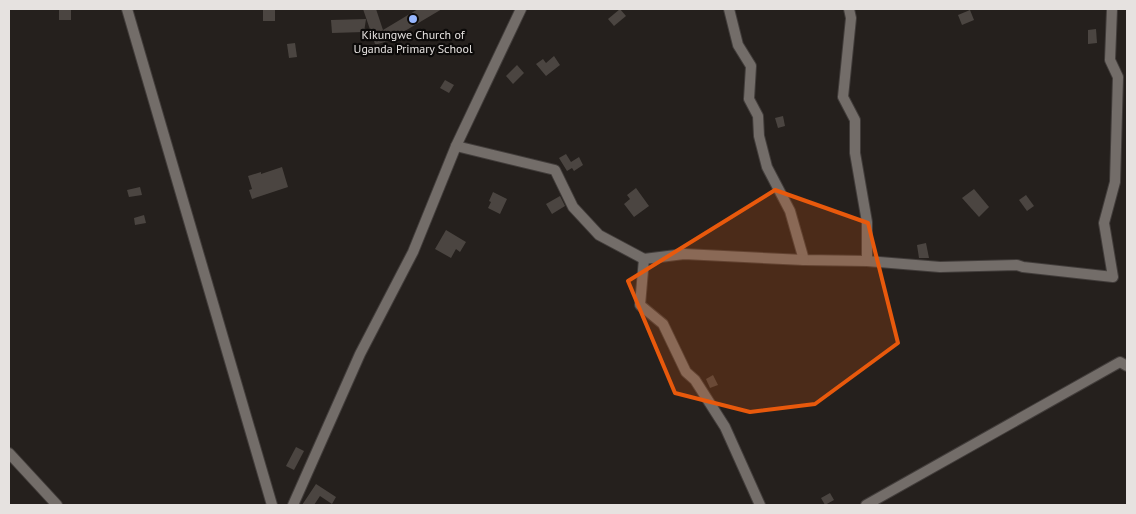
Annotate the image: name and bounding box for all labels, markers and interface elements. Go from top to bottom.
marker: Kikungwe Church of Uganda Primary School [407,13,419,25]
place label: Kikungwe Church of Uganda Primary School [354,27,473,56]

